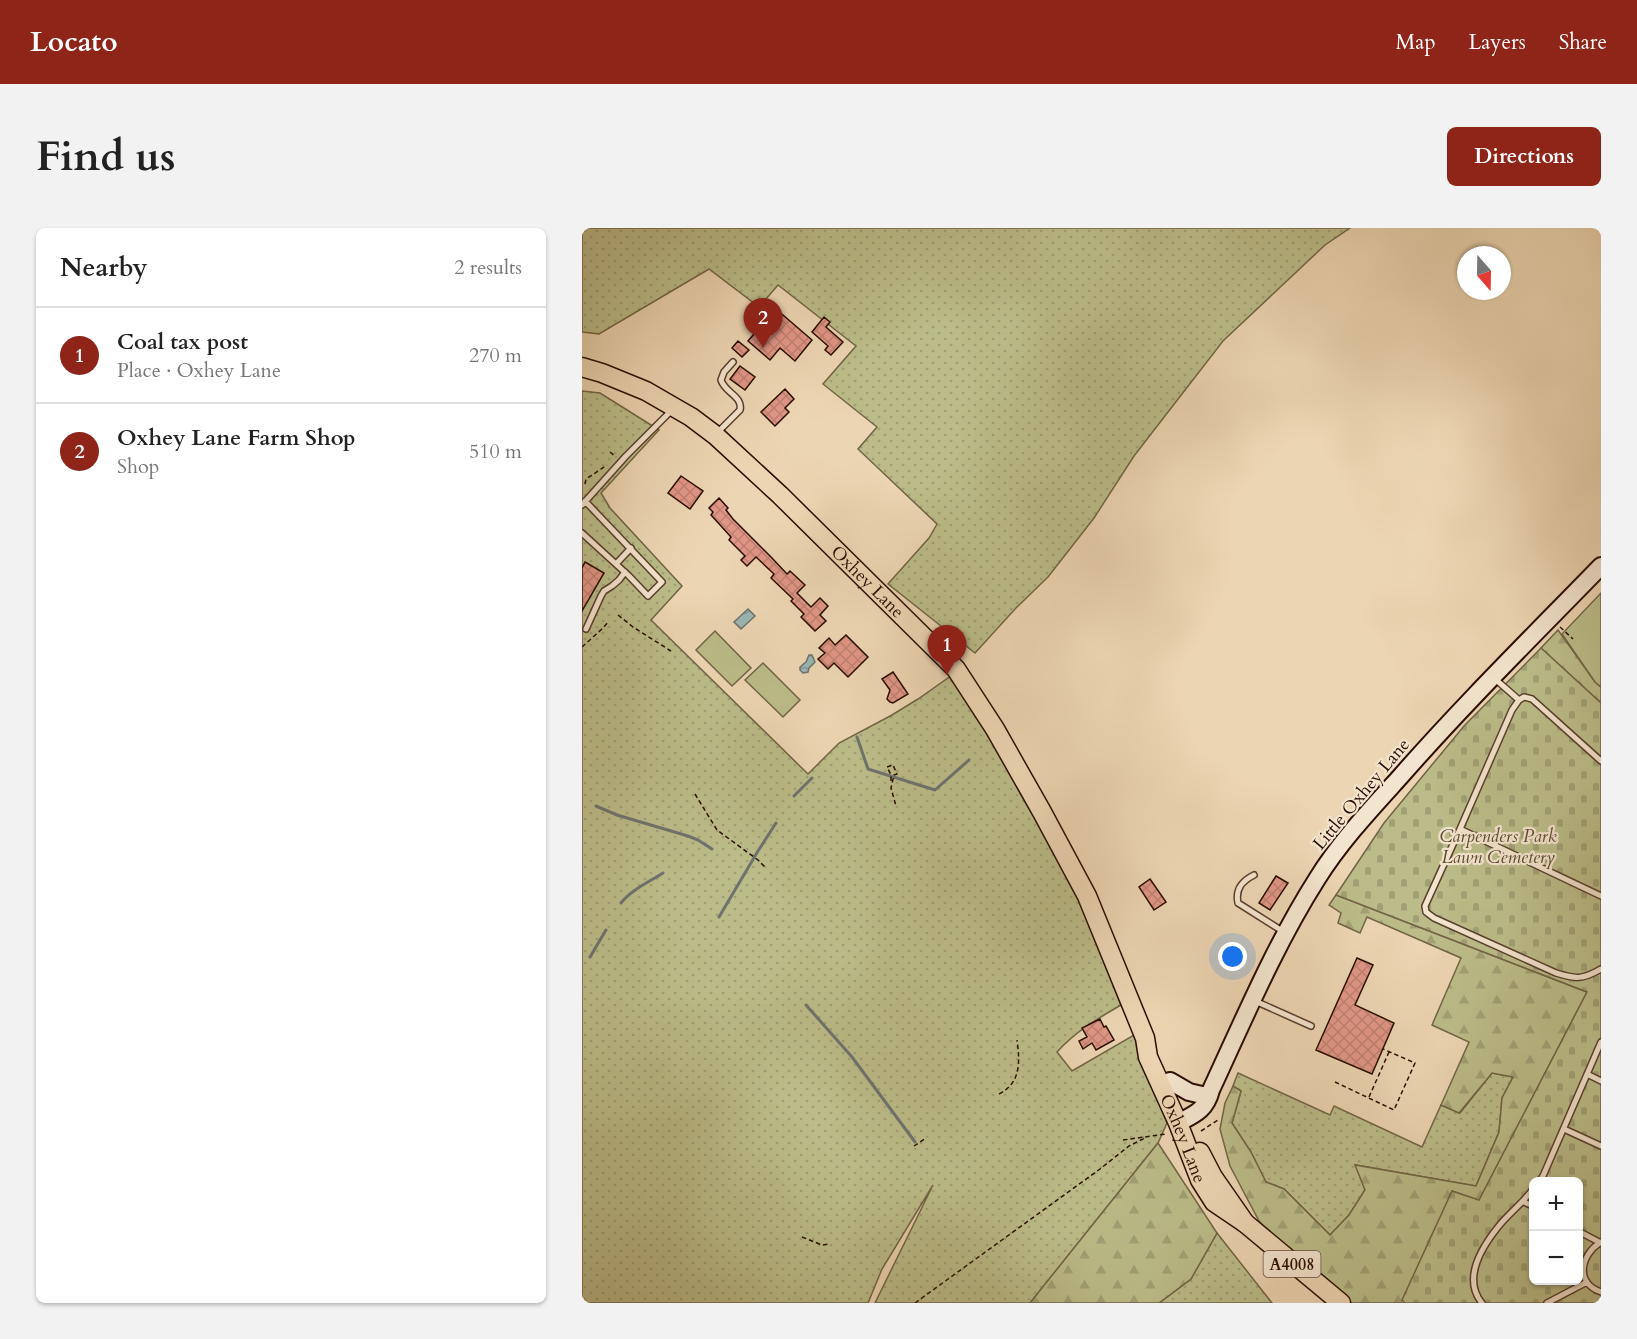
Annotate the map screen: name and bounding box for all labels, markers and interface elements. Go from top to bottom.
text: Locato [30,23,118,61]
text: Map [1396,28,1436,57]
text: Layers [1469,28,1526,57]
text: Share [1559,28,1607,57]
button: Directions [1447,127,1601,186]
text: Find us [36,128,176,185]
north arrow [1457,246,1511,300]
text: Nearby [60,250,148,285]
text: 2 results [454,254,522,281]
pin: 2 [744,298,783,348]
text: Coal tax post [117,327,248,357]
text: 1 [74,342,85,369]
text: 270 m [469,342,522,369]
text: Place · Oxhey Lane [117,357,281,384]
text: Oxhey Lane Farm Shop [117,423,355,453]
text: 2 [74,438,85,465]
text: 510 m [469,438,522,465]
text: Shop [117,453,159,480]
street label: Oxhey Lane [825,540,909,624]
pin: 1 [928,626,967,675]
street label: Little Oxhey Lane [1307,733,1416,856]
park label: Carpenders Park Lawn Cemetery [1439,824,1557,870]
your location [1218,942,1247,971]
street label: Oxhey Lane [1153,1090,1212,1187]
map controls [1529,1177,1583,1285]
button: + [1529,1177,1583,1231]
button: − [1529,1231,1583,1285]
road number: A4008 [1264,1251,1320,1277]

